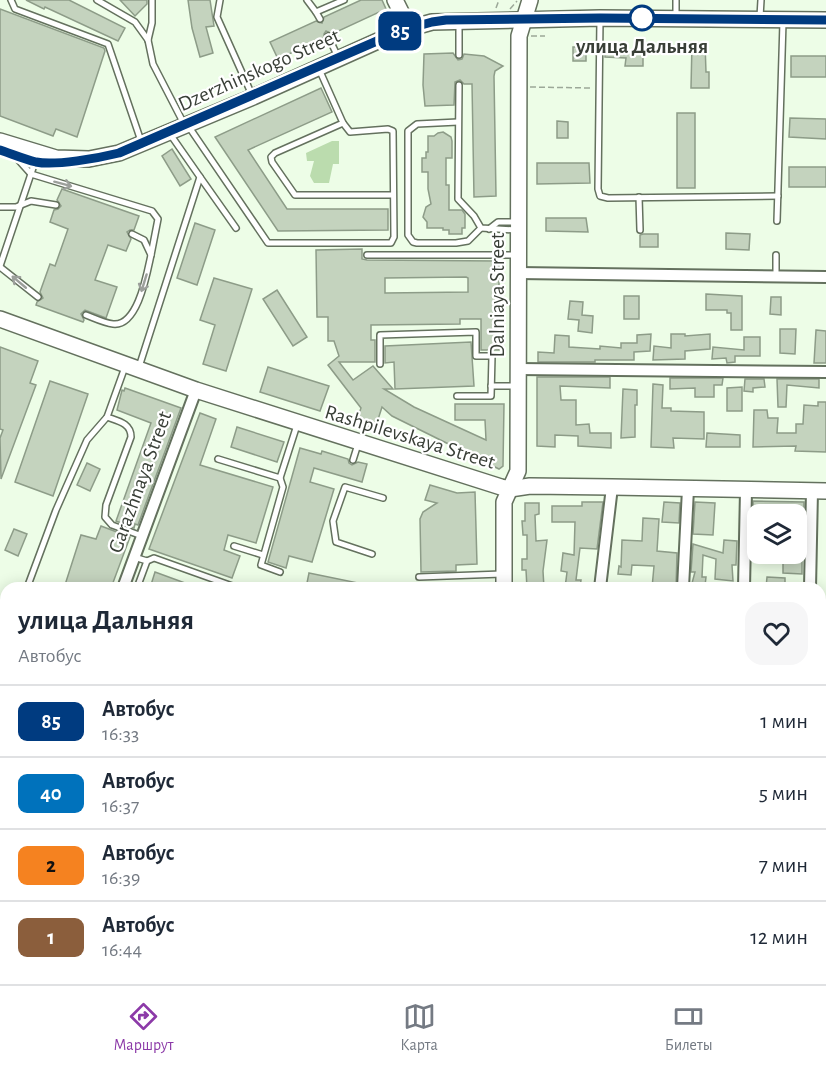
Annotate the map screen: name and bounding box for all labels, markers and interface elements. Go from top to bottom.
marker: улица Дальняя [629,5,655,31]
line badge: 85 [373,12,427,51]
text: 85 [390,21,410,42]
street label: Dzerzhinskogo Street [175,25,343,115]
place label: улица Дальняя [575,36,708,57]
one-way arrow [53,179,72,191]
street label: Dalniaya Street [487,232,508,358]
one-way arrow [138,273,149,292]
one-way arrow [12,275,27,289]
street label: Rashpilevskaya Street [322,401,498,473]
street label: Garazhnaya Street [105,408,175,556]
map controls [747,504,807,564]
button: layers [747,504,807,564]
button: heart [745,602,808,665]
text: улица Дальняя [18,607,194,635]
text: Автобус [18,646,82,666]
text: Автобус [102,698,175,720]
text: 1 мин [760,710,808,732]
text: 85 [41,711,61,732]
text: 16:33 [102,724,139,744]
text: Автобус [102,770,175,792]
text: 5 мин [759,782,808,804]
text: 40 [40,783,62,804]
text: 16:37 [102,796,139,816]
text: Автобус [102,842,175,864]
text: 7 мин [759,854,808,876]
text: 2 [46,855,56,876]
text: 16:39 [102,868,141,888]
text: Автобус [102,914,175,936]
text: 12 мин [750,926,808,948]
text: 1 [47,927,55,948]
text: 16:44 [102,940,142,960]
tab: Маршрут [113,1000,174,1055]
tab: Карта [400,1000,438,1055]
tab: Билеты [665,1000,713,1055]

